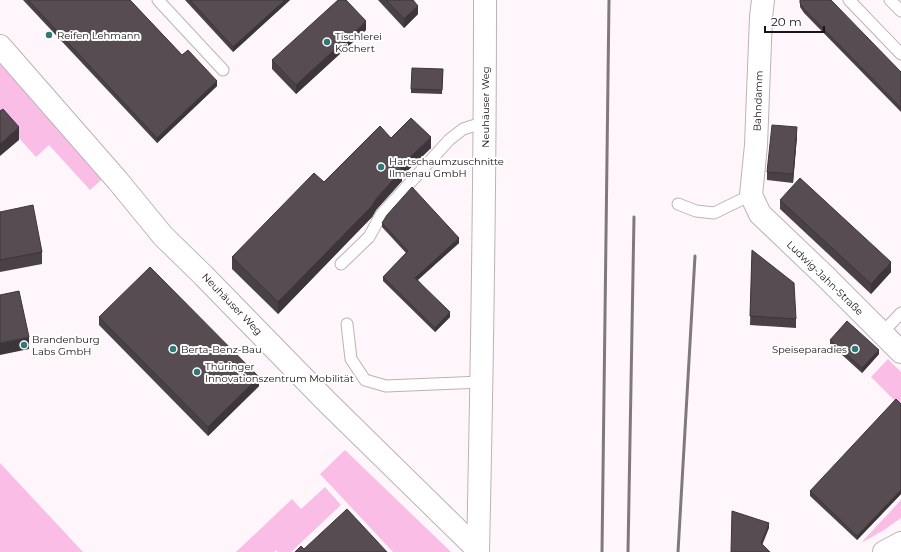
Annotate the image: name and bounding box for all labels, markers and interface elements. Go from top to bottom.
scale bar [765,8,824,34]
text: 20 m [771,14,802,29]
place label: Reifen Lehmann [57,29,140,42]
marker: Reifen Lehmann [44,30,54,40]
place label: Tischlerei Köchert [335,30,382,55]
marker: Tischlerei Köchert [322,37,332,47]
street label: Neuhäuser Weg [479,66,492,148]
street label: Bahndamm [750,70,766,132]
place label: Hartschaumzuschnitte Ilmenau GmbH [389,155,504,180]
marker: Hartschaumzuschnitte Ilmenau GmbH [376,162,386,172]
street label: Ludwig-Jahn-Straße [784,238,866,318]
street label: Neuhäuser Weg [199,270,265,338]
place label: Brandenburg Labs GmbH [32,333,100,358]
marker: Brandenburg Labs GmbH [19,340,29,350]
place label: Berta-Benz-Bau [181,343,262,356]
place label: Speiseparadies [772,343,847,356]
marker: Berta-Benz-Bau [168,344,178,354]
marker: Speiseparadies [850,344,860,354]
place label: Thüringer Innovationszentrum Mobilität [205,360,354,385]
marker: Thüringer Innovationszentrum Mobilität [192,367,202,377]

